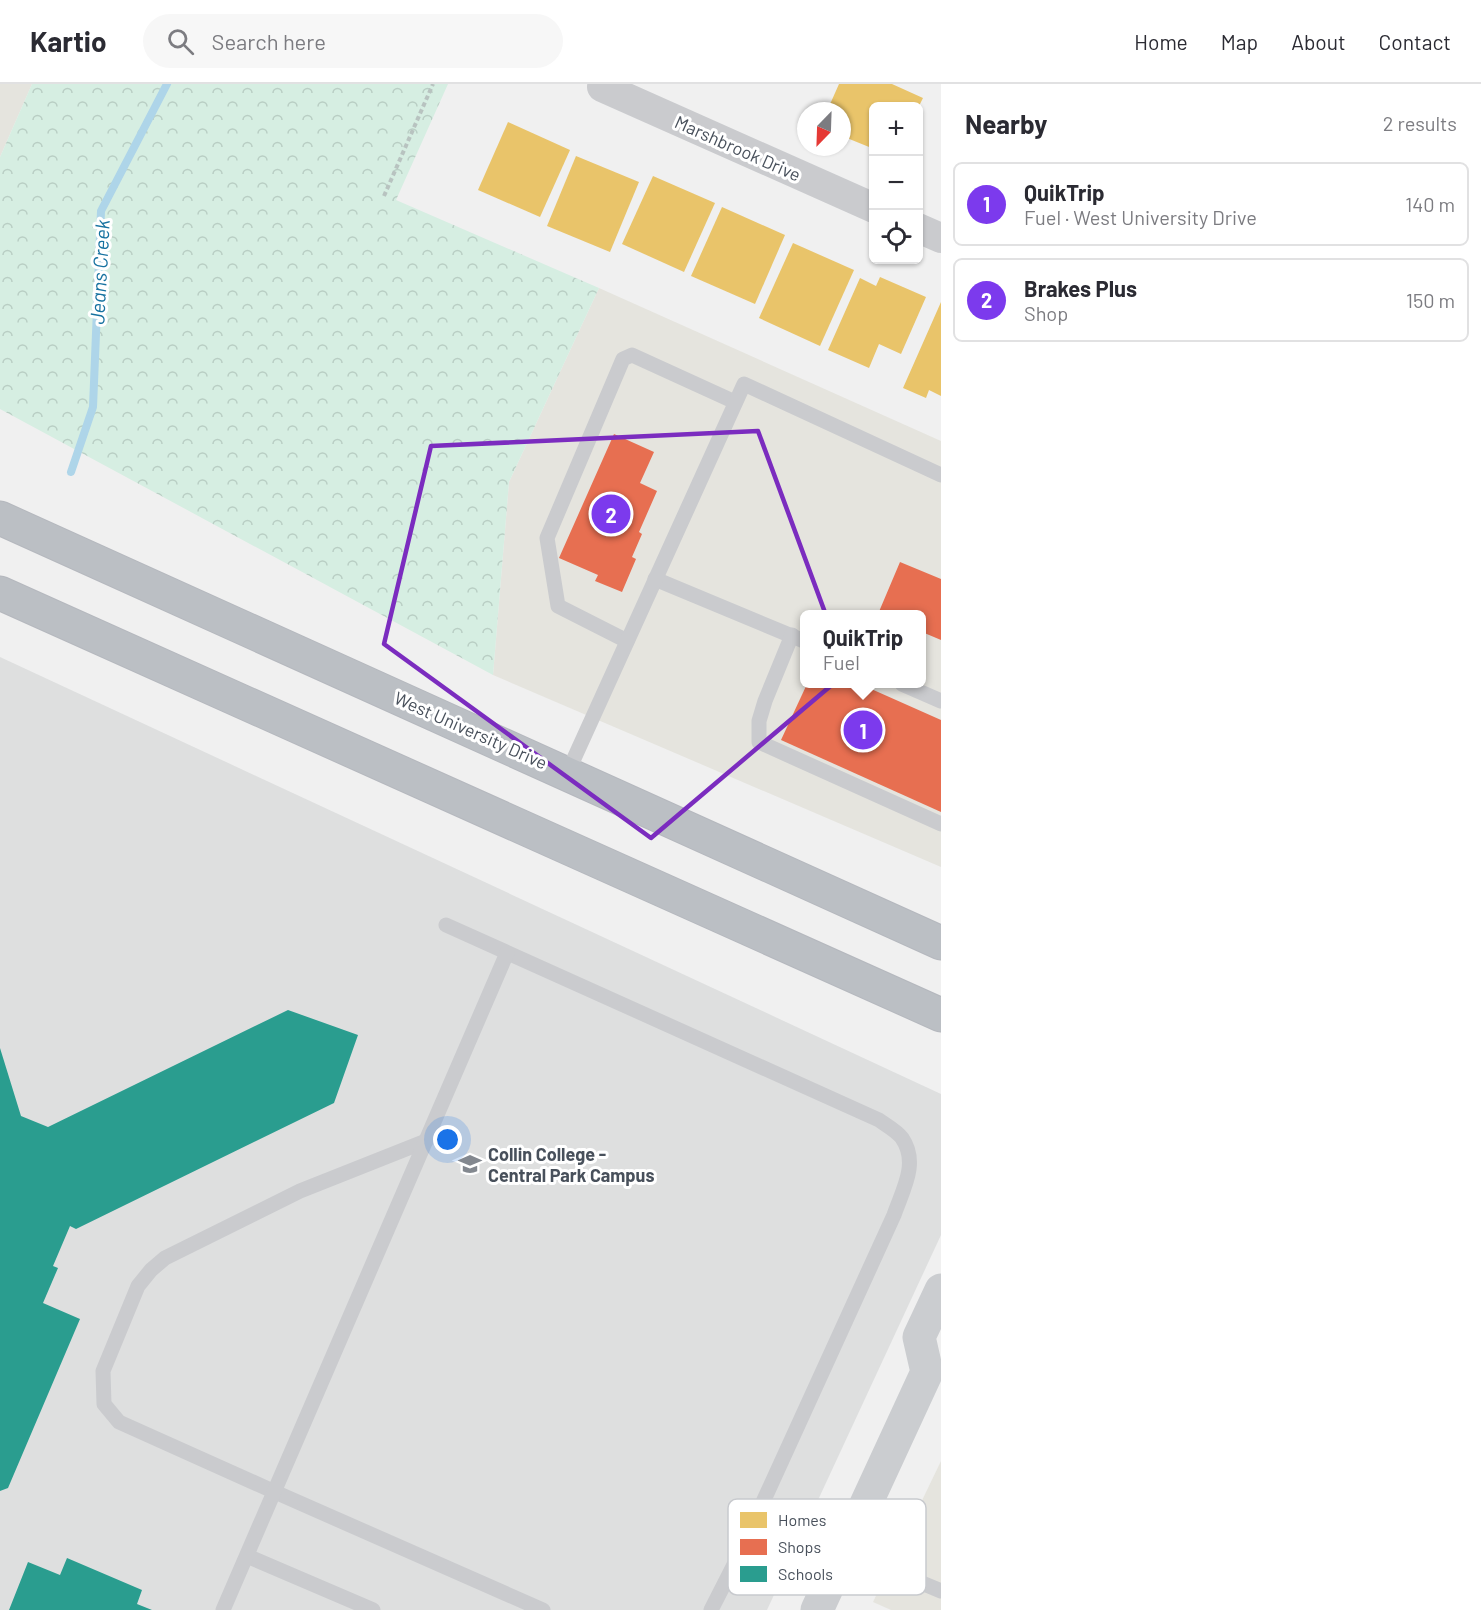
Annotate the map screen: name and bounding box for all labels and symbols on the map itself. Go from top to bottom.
north arrow [797,102,851,156]
street label: Marshbrook Drive [672,110,804,186]
water label: Jeans Creek [84,219,114,325]
pin: 2 [592,492,630,536]
street label: West University Drive [391,686,551,774]
pin: 1 [844,708,882,752]
your location [433,1125,462,1154]
place label: Collin College - Central Park Campus [488,1143,654,1186]
school or university icon: Collin College - Central Park Campus [457,1151,483,1177]
legend [728,1499,926,1595]
text: Homes [778,1510,826,1529]
text: Shops [778,1537,821,1556]
text: Schools [778,1564,833,1583]

